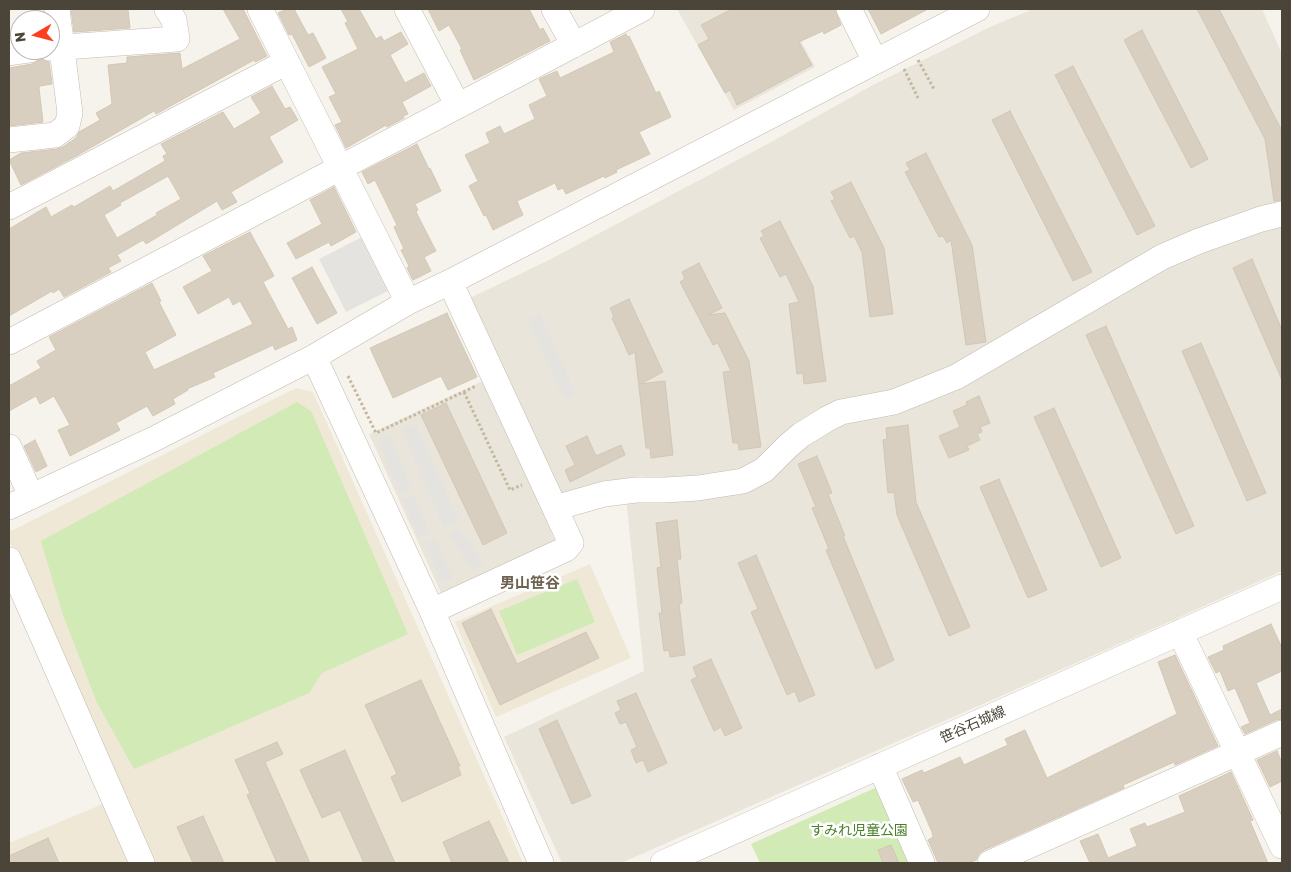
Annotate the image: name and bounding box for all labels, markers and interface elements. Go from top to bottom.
north arrow [10,10,60,60]
text: N [12,31,30,43]
district label: 男山笹谷 [500,575,560,593]
street label: 笹谷石城線 [938,703,1008,747]
park label: すみれ児童公園 [810,823,908,839]

